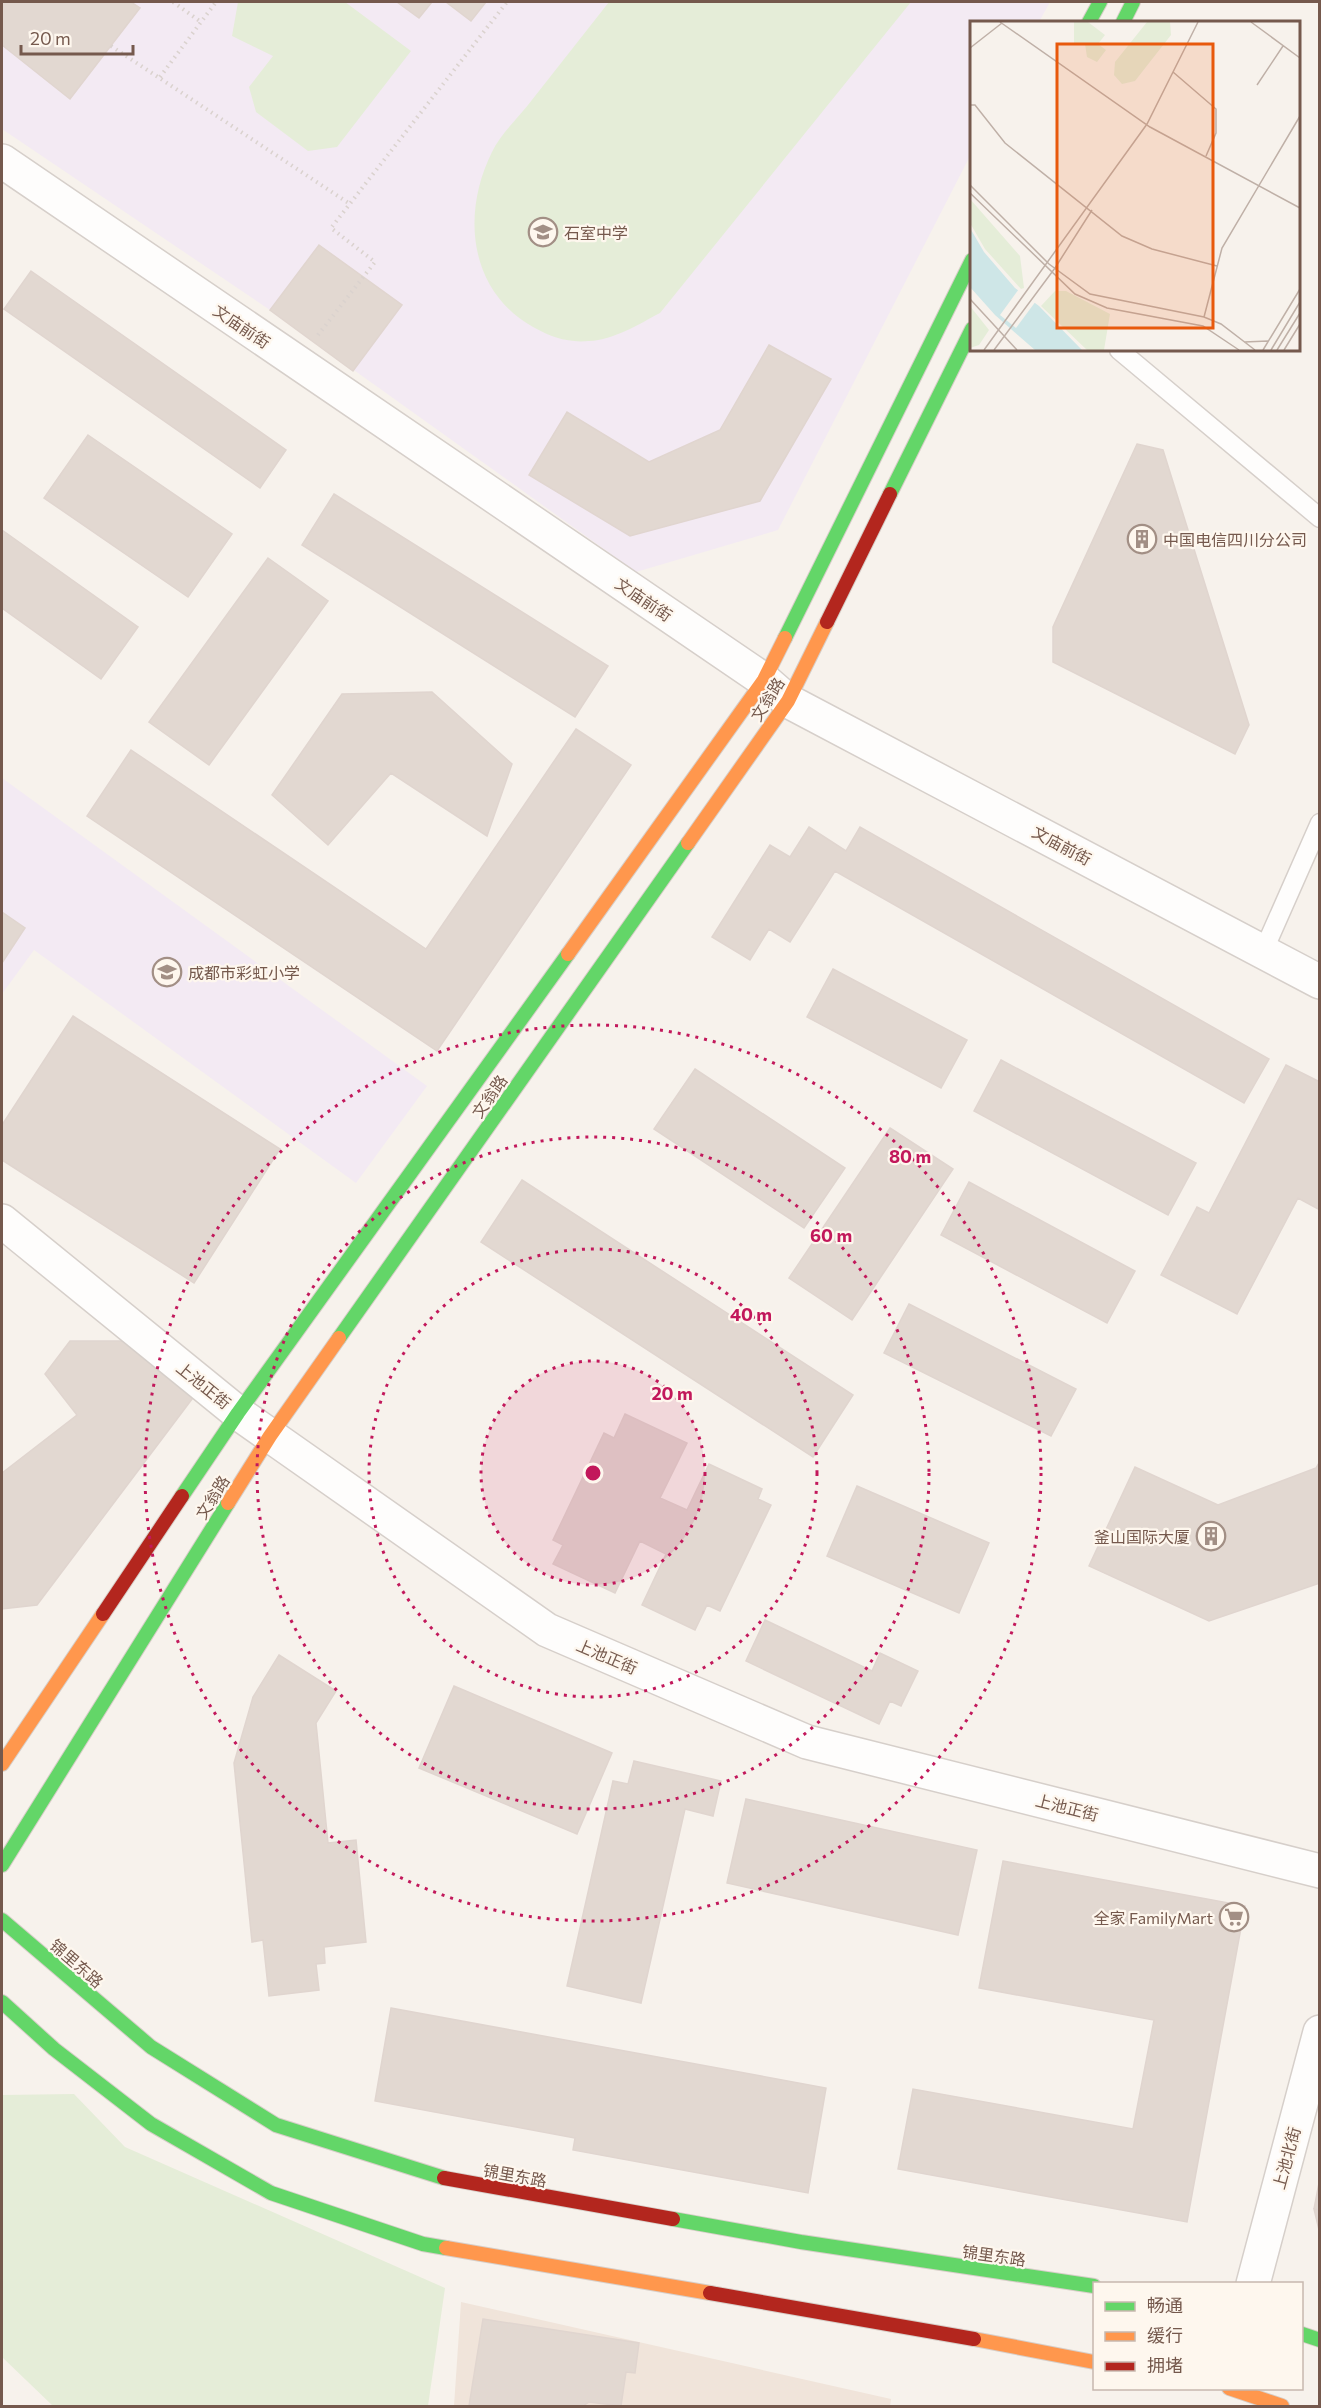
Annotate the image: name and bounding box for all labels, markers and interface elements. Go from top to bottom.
scale bar [21,18,134,56]
inset map [970,21,1300,351]
text: 20 m [30,27,71,49]
school or university icon: 石室中学 [527,216,559,248]
place label: 石室中学 [564,223,628,242]
street label: 文庙前街 [210,300,274,352]
building icon: 中国电信四川分公司 [1126,523,1158,555]
place label: 中国电信四川分公司 [1163,530,1307,549]
street label: 文庙前街 [612,573,676,625]
street label: 文翁路 [746,674,788,724]
street label: 文庙前街 [1029,822,1095,868]
school or university icon: 成都市彩虹小学 [151,956,183,988]
place label: 成都市彩虹小学 [188,963,300,982]
street label: 文翁路 [467,1071,511,1121]
text: 80 m [889,1145,931,1167]
text: 60 m [810,1224,852,1246]
text: 40 m [730,1303,772,1325]
street label: 上池正街 [173,1357,235,1413]
text: 20 m [651,1382,693,1404]
centre of rings [583,1463,603,1483]
street label: 文翁路 [191,1472,233,1522]
building icon: 釜山国际大厦 [1195,1520,1227,1552]
place label: 釜山国际大厦 [1094,1527,1190,1546]
street label: 上池正街 [574,1635,640,1677]
street label: 上池正街 [1034,1790,1100,1824]
supermarket icon: 全家 FamilyMart [1218,1901,1250,1933]
place label: 全家 FamilyMart [1094,1908,1213,1927]
street label: 锦里东路 [47,1935,107,1991]
street label: 上池北街 [1269,2125,1303,2191]
street label: 锦里东路 [482,2160,548,2190]
street label: 锦里东路 [961,2241,1027,2269]
legend [1093,2282,1303,2390]
text: 畅通 [1147,2294,1183,2316]
text: 缓行 [1147,2324,1183,2346]
text: 拥堵 [1147,2354,1183,2376]

